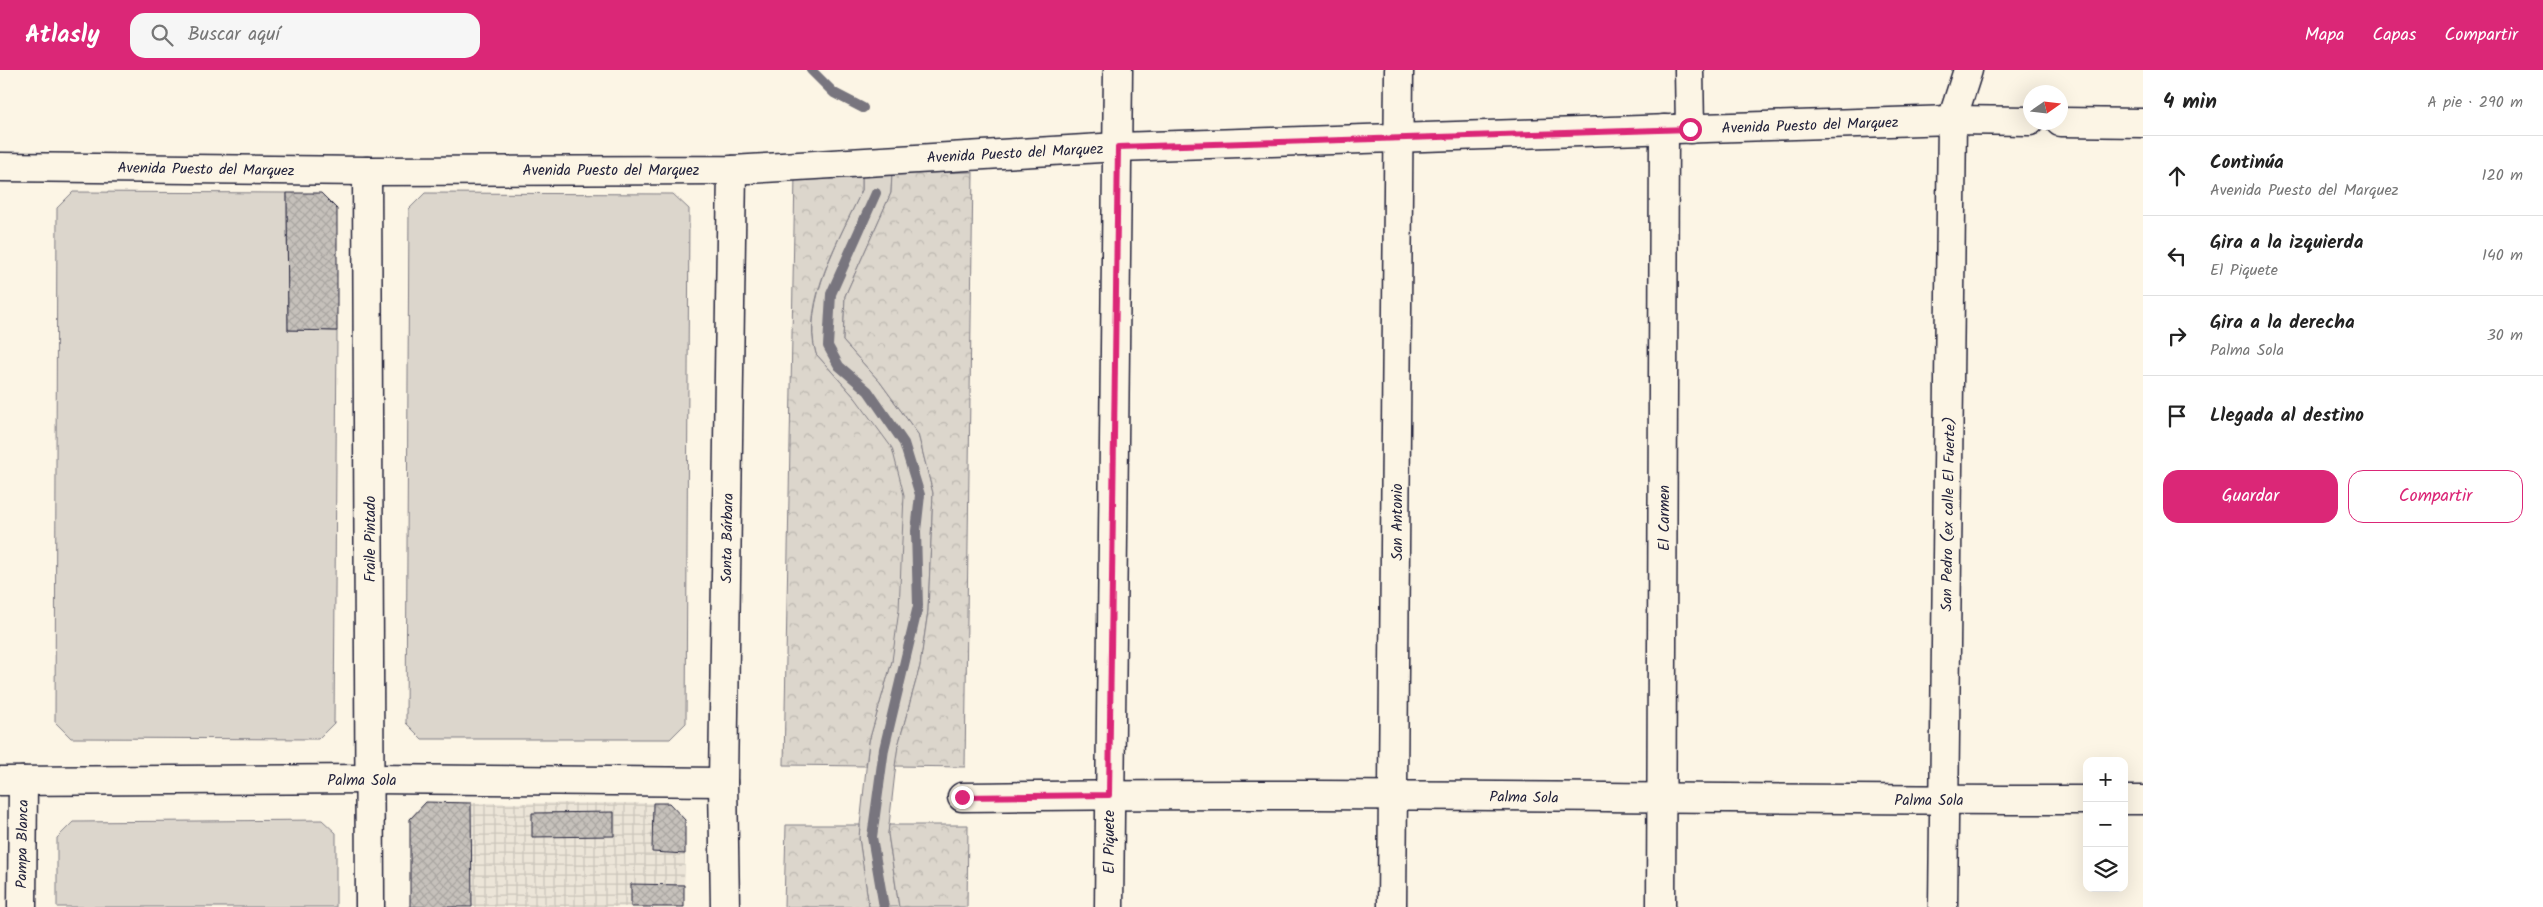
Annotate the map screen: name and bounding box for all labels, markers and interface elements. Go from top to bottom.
search box [130,13,480,58]
text: Atlasly [25,16,100,55]
text: Buscar aquí [188,20,280,50]
icon: search [148,21,176,49]
text: Mapa [2305,21,2345,50]
text: Capas [2373,21,2417,50]
text: Compartir [2445,21,2518,50]
north arrow [2023,85,2068,130]
text: 4 min [2163,86,2217,119]
text: A pie · 290 m [2427,90,2523,115]
street label: Avenida Puesto del Marquez [1721,111,1899,141]
route start [1679,118,1702,141]
street label: Avenida Puesto del Marquez [926,137,1104,171]
text: Continúa [2210,148,2284,178]
street label: Avenida Puesto del Marquez [117,156,295,184]
street label: Avenida Puesto del Marquez [523,159,700,183]
icon: ahead [2163,162,2191,190]
text: 120 m [2482,163,2523,188]
text: Avenida Puesto del Marquez [2210,178,2399,203]
text: Gira a la izquierda [2210,228,2363,258]
icon: left [2163,242,2191,270]
text: 140 m [2482,243,2523,268]
text: El Piquete [2210,258,2278,283]
text: Gira a la derecha [2210,308,2355,338]
icon: right [2163,322,2191,350]
text: 30 m [2487,323,2523,348]
text: Palma Sola [2210,338,2284,363]
text: Llegada al destino [2210,401,2364,431]
icon: arrive [2163,402,2191,430]
street label: San Pedro (ex calle El Fuerte) [1935,416,1963,612]
button: Guardar [2163,470,2338,523]
button: Compartir [2348,470,2523,523]
street label: San Antonio [1386,483,1410,561]
street label: El Carmen [1653,485,1677,551]
street label: Santa Bárbara [715,493,741,583]
street label: Fraile Pintado [359,495,383,582]
map controls [2083,757,2128,892]
button: + [2083,757,2128,802]
street label: Palma Sola [327,769,397,793]
street label: Palma Sola [1489,785,1559,811]
route end [951,786,974,809]
street label: Palma Sola [1894,789,1964,813]
street label: Pampa Blanca [10,799,36,889]
button: − [2083,802,2128,847]
street label: El Piquete [1098,810,1122,874]
button: layers [2083,847,2128,892]

